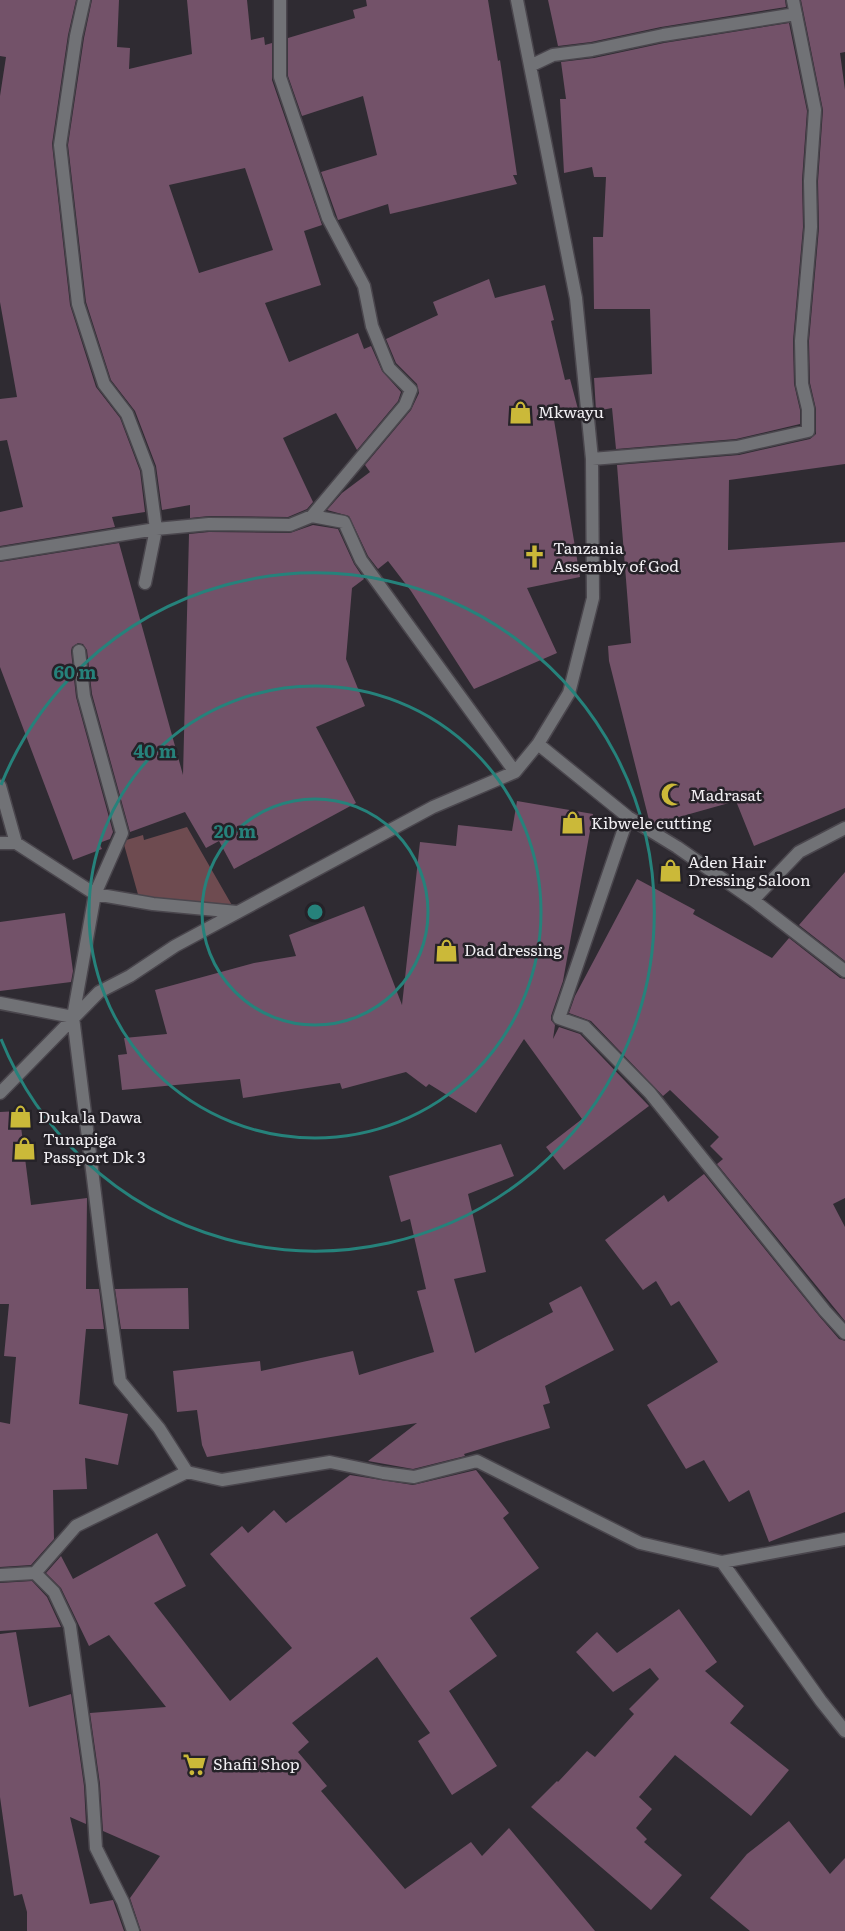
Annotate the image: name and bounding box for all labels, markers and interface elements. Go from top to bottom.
shop icon: Mkwayu [507,399,533,425]
place label: Mkwayu [538,399,604,423]
place label: Tanzania Assembly of God [553,535,679,577]
church icon: Tanzania Assembly of God [522,544,548,570]
text: 60 m [53,658,97,685]
text: 40 m [133,737,177,764]
mosque icon: Madrasat [659,782,685,808]
place label: Madrasat [690,782,762,806]
shop icon: Kibwele cutting [560,810,586,836]
place label: Kibwele cutting [591,810,711,834]
text: 20 m [214,817,256,844]
place label: Aden Hair Dressing Saloon [688,849,811,891]
shop icon: Aden Hair Dressing Saloon [657,858,683,884]
centre of rings [305,902,325,922]
shop icon: Dad dressing [433,937,459,963]
place label: Dad dressing [464,937,562,961]
shop icon: Duka la Dawa [7,1104,33,1130]
place label: Duka la Dawa [38,1104,142,1128]
place label: Tunapiga Passport Dk 3 [43,1126,146,1168]
shop icon: Tunapiga Passport Dk 3 [12,1135,38,1161]
supermarket icon: Shafii Shop [182,1751,208,1777]
place label: Shafii Shop [213,1751,300,1775]

